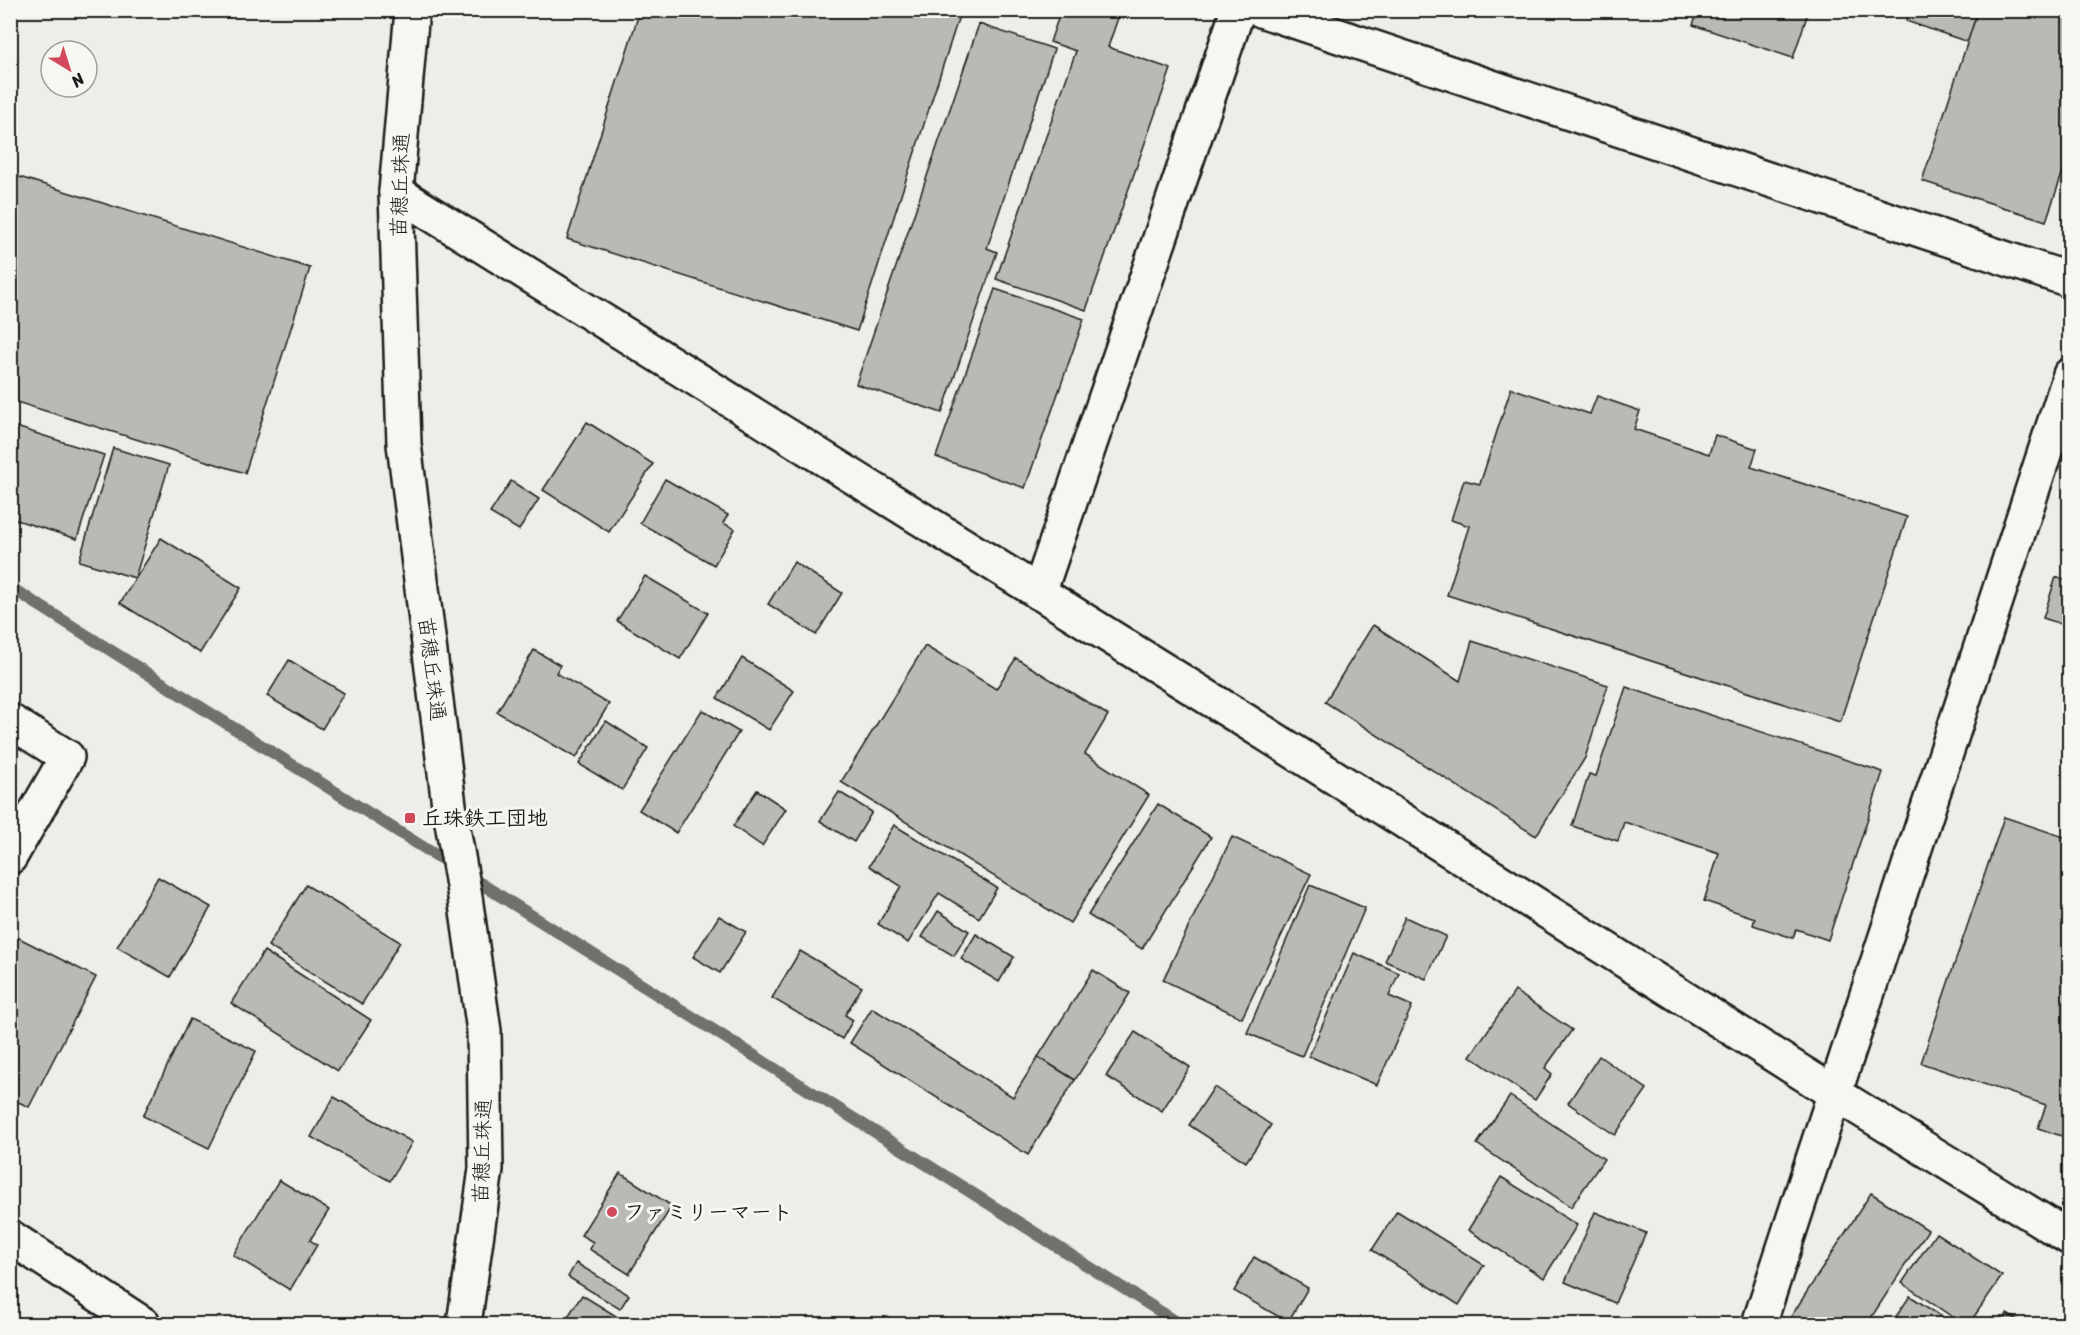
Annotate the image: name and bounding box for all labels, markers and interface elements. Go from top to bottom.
north arrow [39,39,99,99]
text: N [64,65,92,96]
street label: 苗穂丘珠通 [379,132,421,238]
street label: 苗穂丘珠通 [407,615,457,723]
place label: 丘珠鉄工団地 [422,799,548,837]
marker: 丘珠鉄工団地 [403,811,417,825]
street label: 苗穂丘珠通 [461,1098,503,1204]
place label: ファミリーマート [624,1193,793,1231]
marker: ファミリーマート [605,1205,619,1219]

